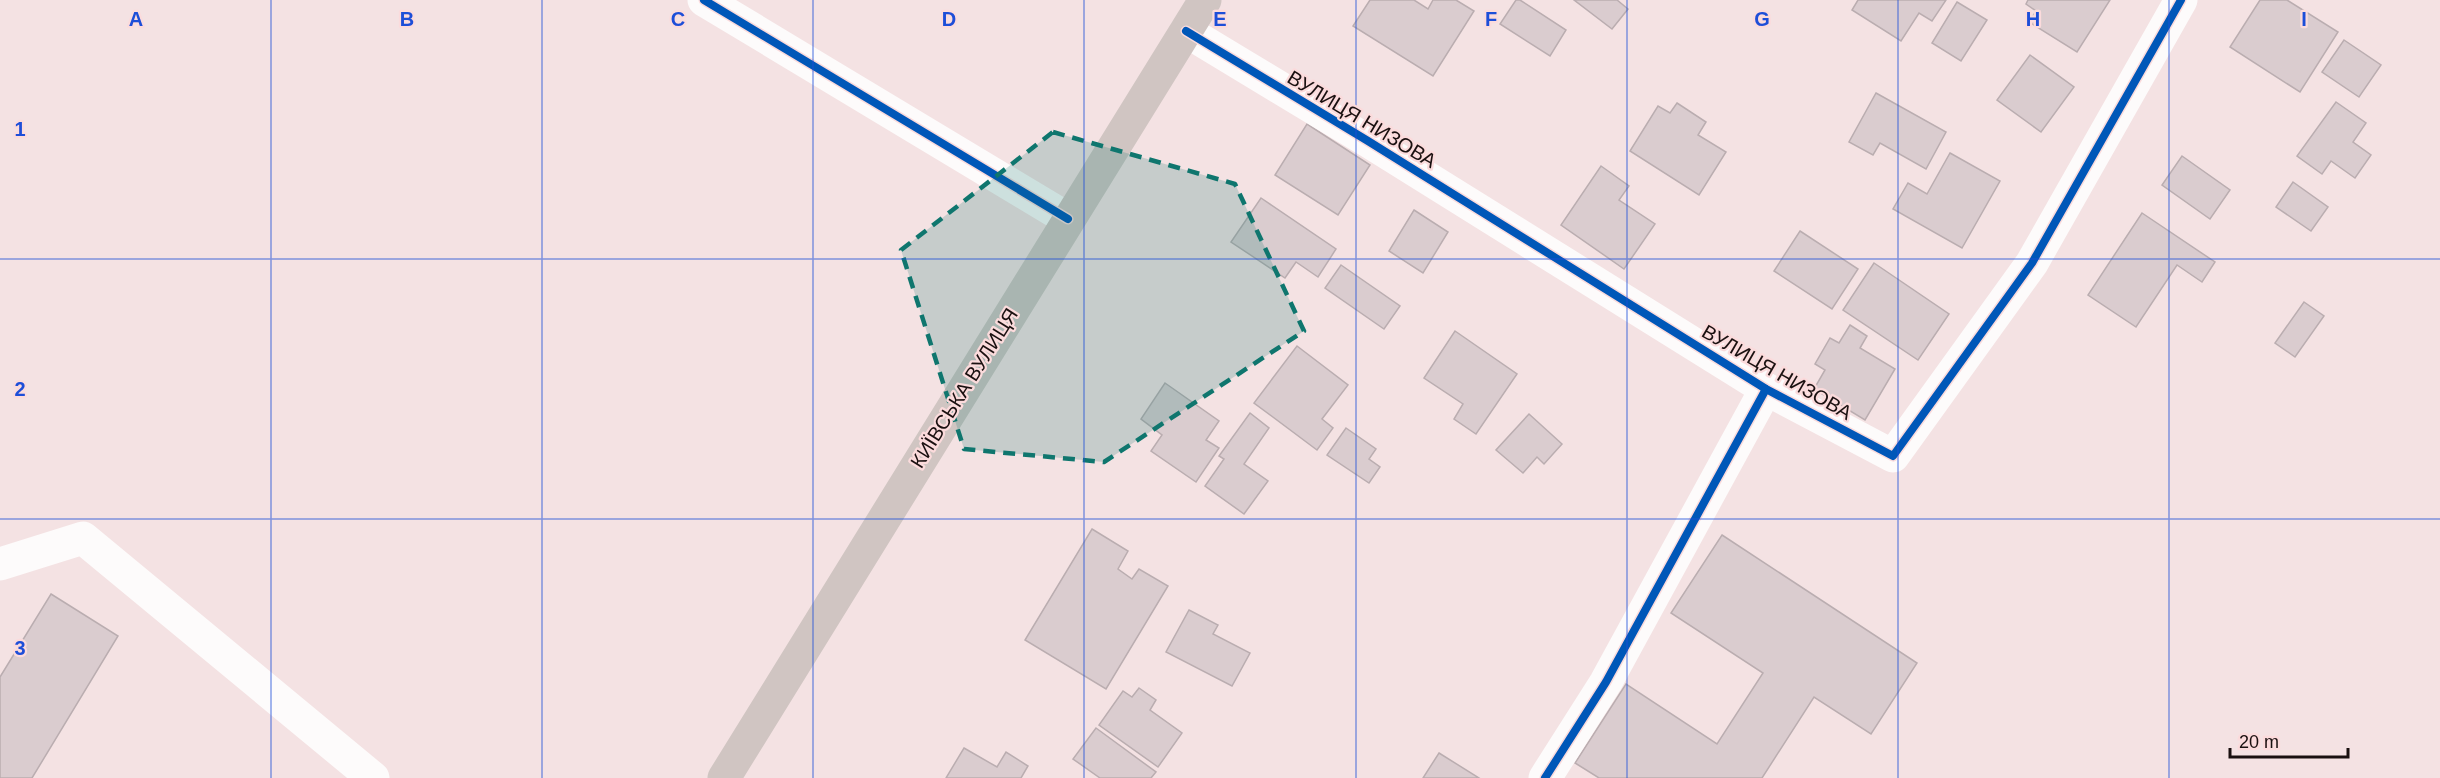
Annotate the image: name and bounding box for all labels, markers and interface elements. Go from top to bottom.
text: A [129,8,143,30]
text: B [400,8,414,30]
text: C [671,8,685,30]
text: D [942,8,956,30]
text: E [1213,8,1227,30]
text: F [1485,8,1497,30]
text: G [1754,8,1770,30]
text: H [2026,8,2040,30]
text: I [2301,8,2307,30]
street label: ВУЛИЦЯ НИЗОВА [1284,66,1441,172]
text: 1 [14,118,26,140]
street label: КИЇВСЬКА ВУЛИЦЯ [906,304,1022,472]
street label: ВУЛИЦЯ НИЗОВА [1698,320,1856,424]
text: 2 [14,378,26,400]
text: 3 [14,637,26,659]
scale bar [2230,721,2348,759]
text: 20 m [2239,732,2279,752]

